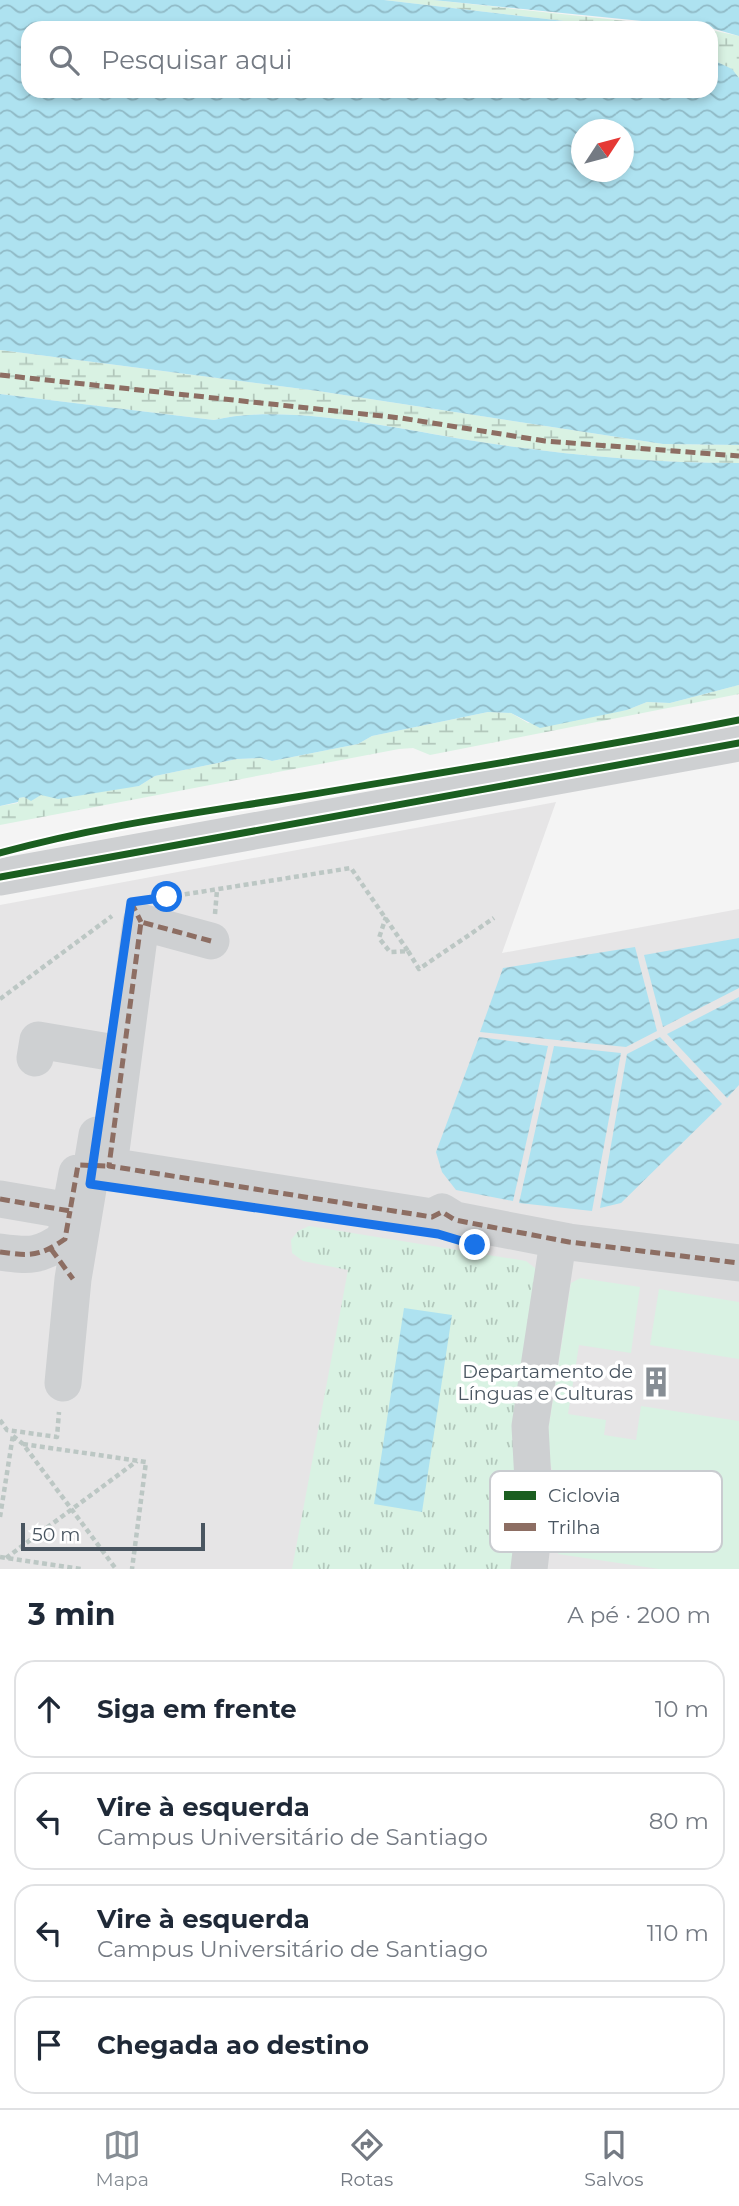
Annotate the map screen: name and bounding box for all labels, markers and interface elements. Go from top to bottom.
search box [21,21,718,98]
icon: search [45,41,83,79]
text: Pesquisar aqui [101,44,293,76]
north arrow [571,119,634,182]
route start [151,881,182,912]
route end [459,1229,490,1260]
place label: Departamento de Línguas e Culturas [457,1360,633,1405]
building icon: Departamento de Línguas e Culturas [639,1365,673,1399]
legend [490,1471,722,1552]
text: Ciclovia [548,1484,621,1507]
text: Trilha [548,1516,600,1539]
scale bar [21,1520,205,1552]
text: 50 m [32,1523,80,1546]
text: 3 min [28,1596,115,1633]
text: A pé · 200 m [567,1601,711,1629]
icon: ahead [30,1690,68,1728]
text: Siga em frente [97,1693,297,1725]
text: 10 m [655,1695,709,1723]
text: Vire à esquerda [97,1791,310,1823]
icon: left [30,1802,68,1840]
text: 80 m [649,1807,709,1835]
text: Campus Universitário de Santiago [97,1823,488,1851]
text: Vire à esquerda [97,1903,310,1935]
icon: left [30,1914,68,1952]
text: 110 m [647,1919,709,1947]
text: Campus Universitário de Santiago [97,1935,488,1963]
icon: arrive [30,2026,68,2064]
text: Chegada ao destino [97,2029,369,2061]
tab: Mapa [95,2126,149,2191]
tab: Rotas [340,2126,393,2191]
tab: Salvos [584,2126,644,2191]

